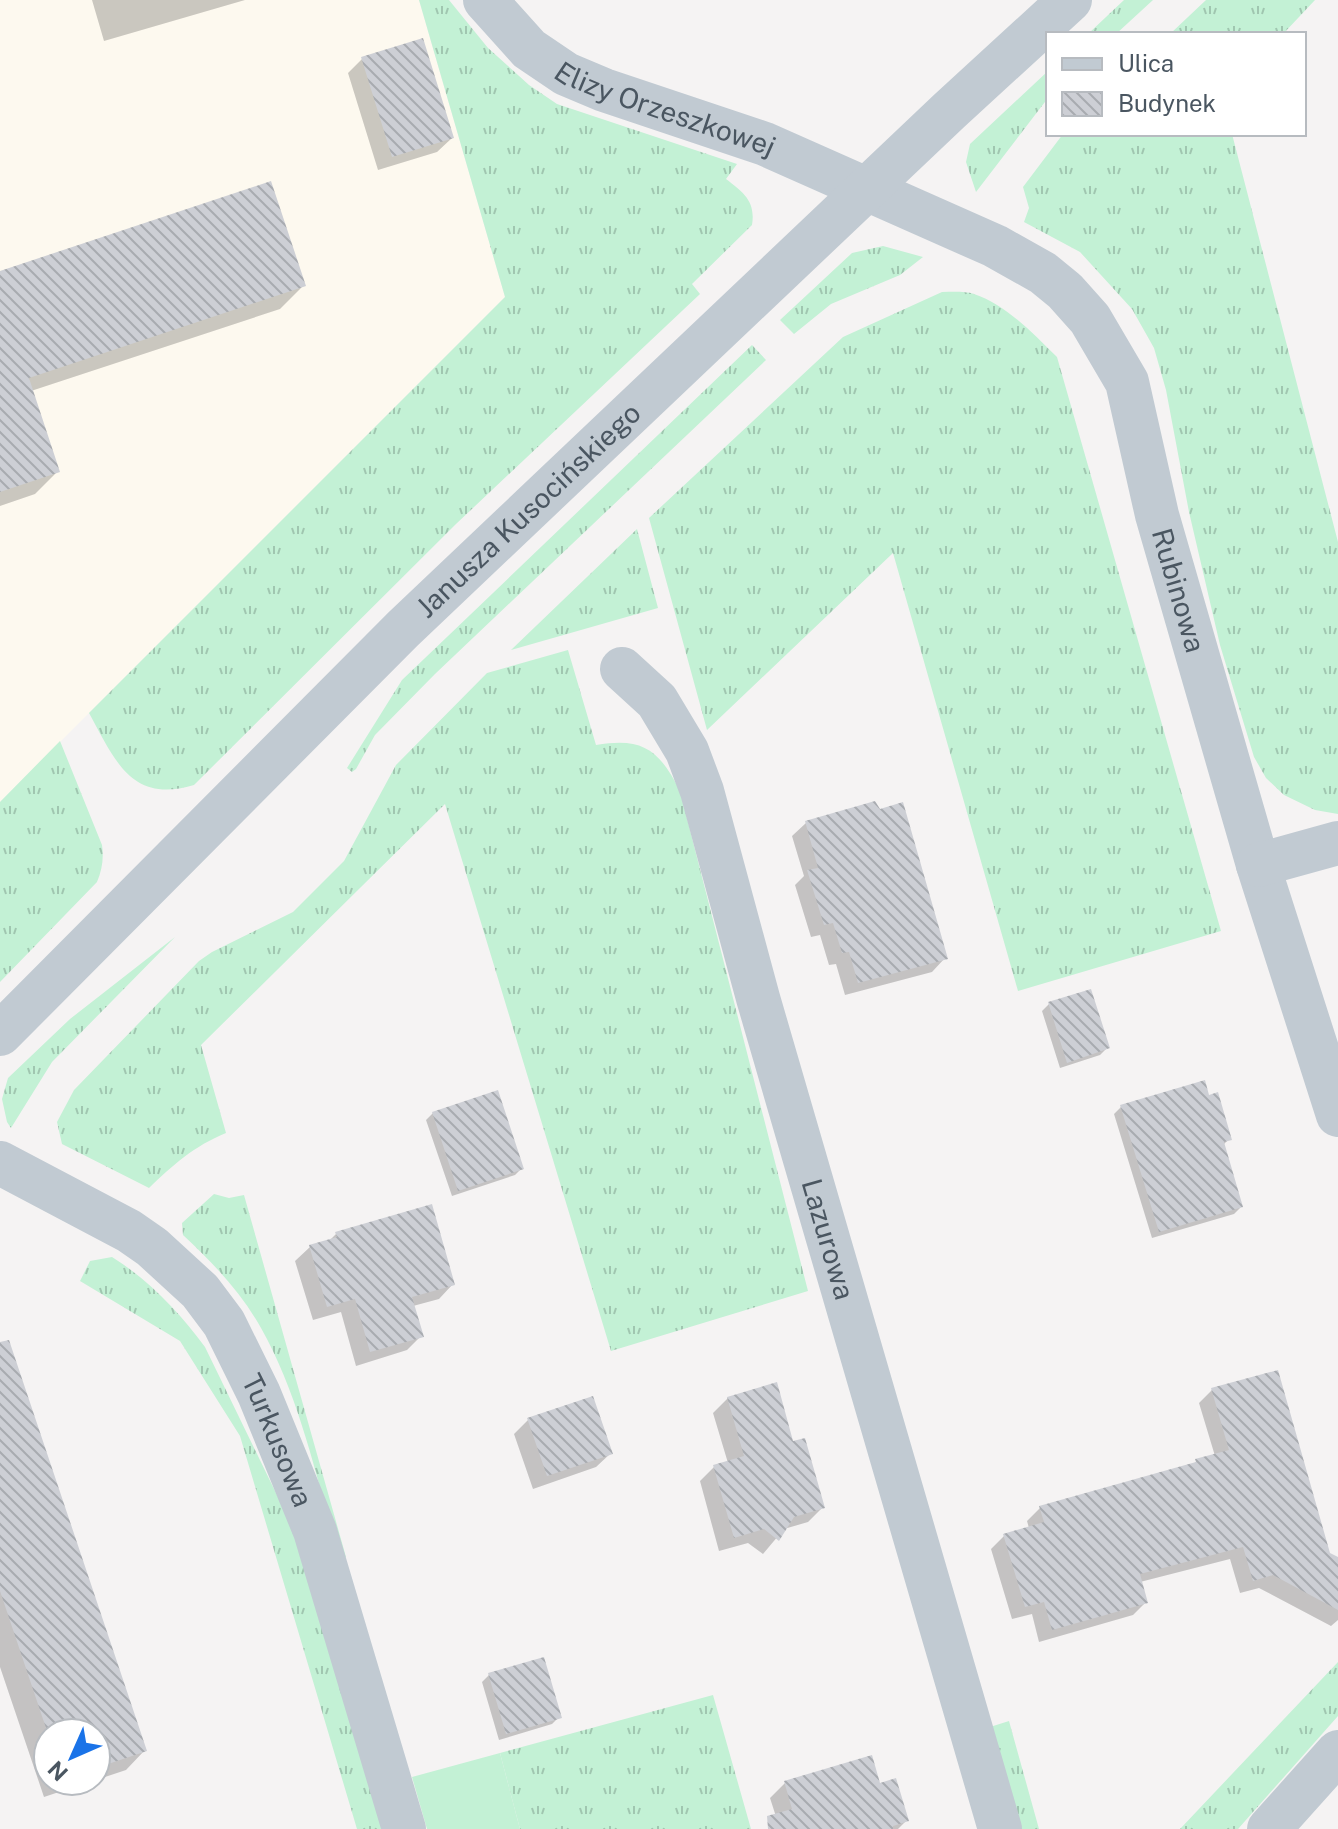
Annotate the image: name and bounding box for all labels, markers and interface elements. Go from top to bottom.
legend [1046,32,1306,136]
text: Ulica [1118,49,1174,77]
street label: Elizy Orzeszkowej [549,54,781,163]
text: Budynek [1118,89,1216,117]
street label: Janusza Kusocińskiego [409,396,647,624]
street label: Rubinowa [1146,524,1213,656]
street label: Lazurowa [795,1175,862,1303]
street label: Turkusowa [236,1368,320,1511]
north arrow [32,1717,112,1797]
text: N [43,1756,73,1786]

